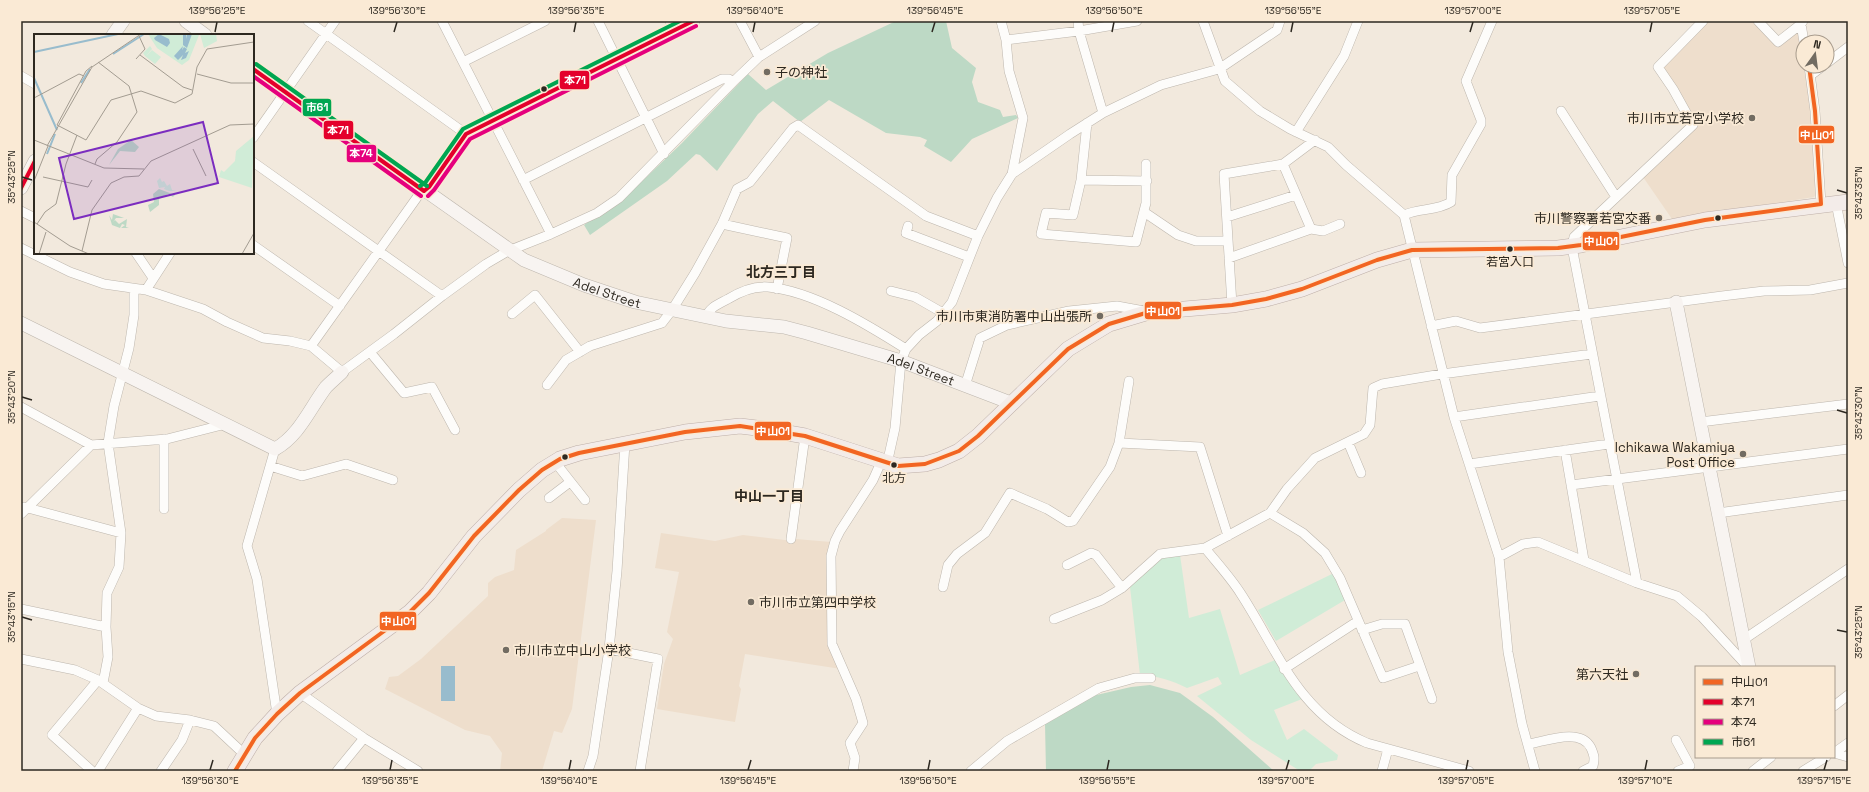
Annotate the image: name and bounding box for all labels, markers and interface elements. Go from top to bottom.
text: 139°56'25"E [189,4,246,17]
text: 139°56'30"E [368,4,426,17]
text: 139°56'35"E [548,4,605,17]
text: 139°56'40"E [727,4,784,17]
text: 139°56'45"E [907,4,964,17]
text: 139°56'50"E [1085,4,1143,17]
text: 139°56'55"E [1265,4,1322,17]
text: 139°57'00"E [1445,4,1502,17]
text: 139°57'05"E [1624,4,1681,17]
inset map [34,34,254,254]
north arrow [1795,34,1835,74]
text: N [1812,37,1823,52]
place label: 子の神社 [775,64,827,81]
marker: 子の神社 [762,67,772,77]
line badge: 本71 [559,70,590,90]
text: 本71 [564,73,586,87]
unlabelled marker [539,84,549,94]
line badge: 市61 [302,98,332,117]
text: 市61 [306,100,328,114]
place label: 市川市立若宮小学校 [1627,110,1744,127]
marker: 市川市立若宮小学校 [1747,113,1757,123]
line badge: 本71 [323,120,354,140]
text: 本71 [327,123,349,137]
line badge: 中山01 [1798,125,1835,144]
text: 中山01 [1800,128,1834,142]
line badge: 本74 [346,144,377,163]
text: 本74 [349,146,373,160]
text: 35°43'25"N [5,150,18,204]
text: 35°43'35"N [1852,166,1865,220]
place label: 市川警察署若宮交番 [1534,210,1651,227]
marker: 市川警察署若宮交番 [1654,213,1664,223]
unlabelled marker [1713,213,1723,223]
line badge: 中山01 [1582,231,1620,251]
text: 中山01 [1584,234,1618,248]
marker: 若宮入口 [1505,244,1515,254]
place label: 若宮入口 [1486,254,1534,270]
district label: 北方三丁目 [746,263,816,281]
street label: Adel Street [571,273,643,312]
line badge: 中山01 [1144,301,1182,320]
text: 中山01 [1146,304,1180,318]
place label: 市川市東消防署中山出張所 [936,308,1092,325]
marker: 市川市東消防署中山出張所 [1095,311,1105,321]
street label: Adel Street [885,349,957,389]
text: 35°43'20"N [5,370,18,424]
text: 35°43'30"N [1852,386,1865,440]
line badge: 中山01 [754,421,792,441]
text: 中山01 [756,424,790,438]
place label: Ichikawa Wakamiya Post Office [1615,439,1736,471]
marker: Ichikawa Wakamiya Post Office [1738,449,1748,459]
unlabelled marker [560,452,570,462]
marker: 北方 [889,460,899,470]
place label: 北方 [882,470,906,486]
district label: 中山一丁目 [734,487,804,505]
text: 35°43'15"N [5,591,18,643]
place label: 市川市立第四中学校 [759,594,876,611]
marker: 市川市立第四中学校 [746,597,756,607]
text: 35°43'25"N [1852,605,1865,659]
line badge: 中山01 [379,611,417,631]
text: 中山01 [381,614,415,628]
place label: 市川市立中山小学校 [514,642,631,659]
marker: 市川市立中山小学校 [501,645,511,655]
place label: 第六天社 [1576,666,1628,683]
legend [1695,666,1835,758]
marker: 第六天社 [1631,669,1641,679]
text: 中山01 [1731,674,1768,690]
text: 本71 [1731,694,1755,710]
text: 本74 [1731,714,1757,730]
text: 市61 [1731,734,1755,750]
text: 139°56'30"E [181,774,239,787]
text: 139°56'35"E [362,774,419,787]
text: 139°56'40"E [541,774,598,787]
text: 139°56'45"E [720,774,777,787]
text: 139°56'50"E [899,774,957,787]
text: 139°56'55"E [1079,774,1136,787]
text: 139°57'00"E [1258,774,1315,787]
text: 139°57'05"E [1438,774,1495,787]
text: 139°57'10"E [1618,774,1673,787]
text: 139°57'15"E [1797,774,1851,787]

